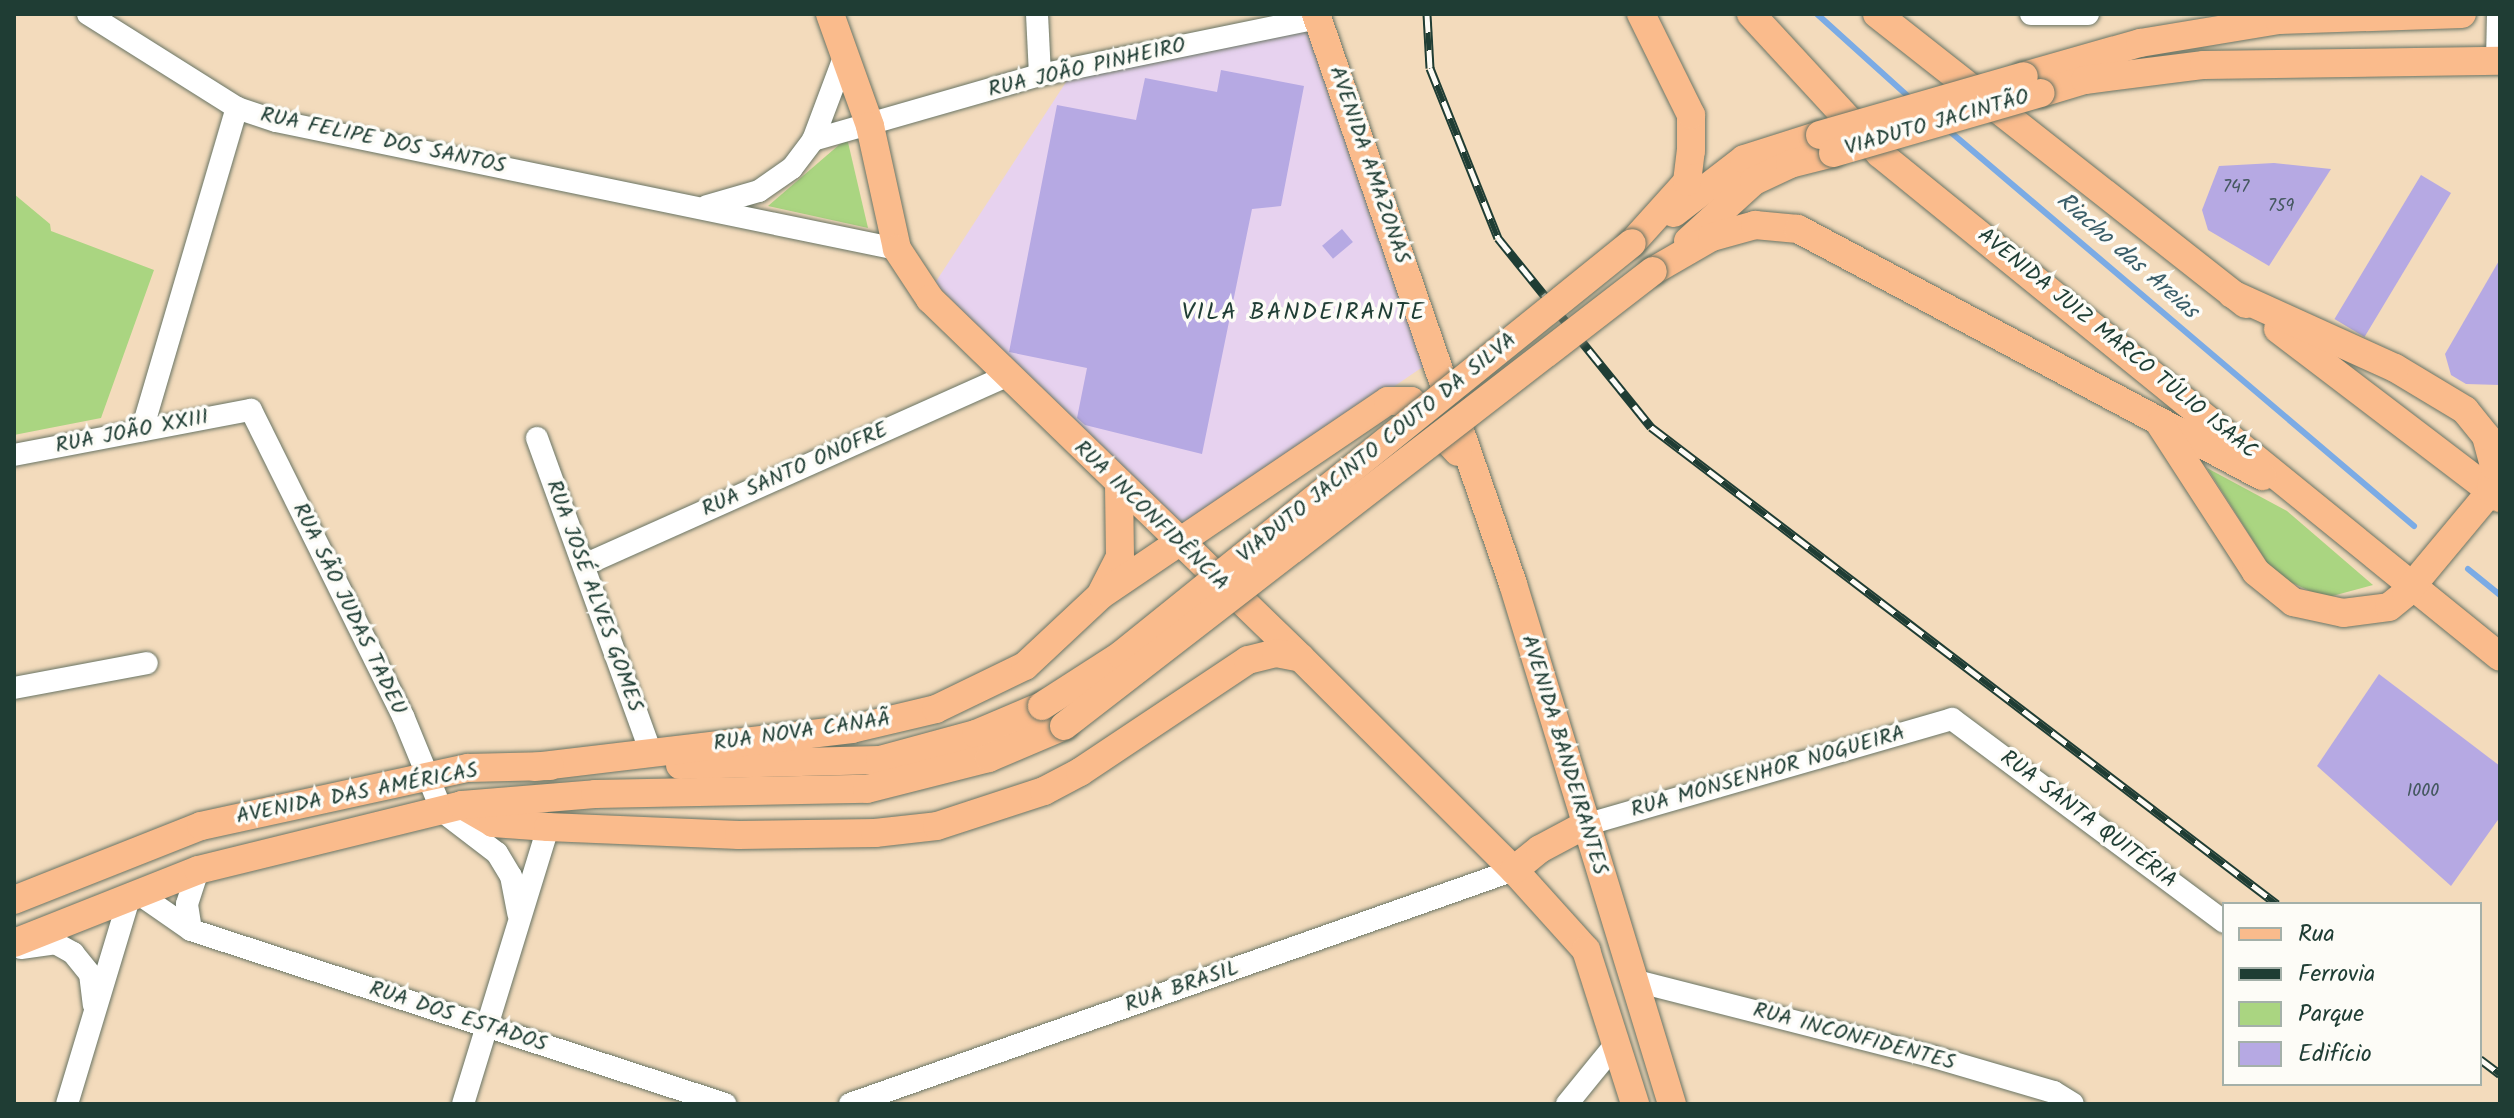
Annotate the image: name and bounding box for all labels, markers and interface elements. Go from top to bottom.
street label: RUA JOÃO PINHEIRO [986,32,1188,104]
street label: AVENIDA AMAZONAS [1323,63,1415,267]
street label: VIADUTO JACINTÃO [1842,84,2032,162]
street label: RUA FELIPE DOS SANTOS [258,102,508,180]
house number: 747 [2223,177,2249,199]
water label: Riacho das Areias [2050,187,2204,325]
house number: 759 [2268,196,2294,218]
street label: AVENIDA JUIZ MARCO TÚLIO ISAAC [1972,223,2262,465]
district label: VILA BANDEIRANTE [1182,299,1426,327]
street label: VIADUTO JACINTO COUTO DA SILVA [1232,327,1522,569]
street label: RUA JOÃO XXIII [53,404,211,460]
street label: RUA SANTO ONOFRE [698,417,892,523]
street label: RUA INCONFIDÊNCIA [1068,435,1234,597]
street label: RUA JOSÉ ALVES GOMES [540,477,648,715]
street label: RUA SÃO JUDAS TADEU [286,499,412,719]
street label: AVENIDA BANDEIRANTES [1515,632,1613,878]
street label: RUA NOVA CANAÃ [712,706,892,758]
street label: RUA MONSENHOR NOGUEIRA [1628,720,1908,824]
street label: RUA SANTA QUITÉRIA [1995,745,2181,895]
street label: AVENIDA DAS AMÉRICAS [234,758,480,830]
house number: 1000 [2407,781,2439,803]
legend [2222,902,2482,1086]
text: Rua [2298,915,2335,954]
street label: RUA BRASIL [1121,955,1243,1019]
text: Ferrovia [2298,955,2375,994]
street label: RUA DOS ESTADOS [366,976,550,1058]
text: Parque [2298,995,2364,1034]
street label: RUA INCONFIDENTES [1750,997,1958,1077]
text: Edifício [2298,1035,2372,1074]

